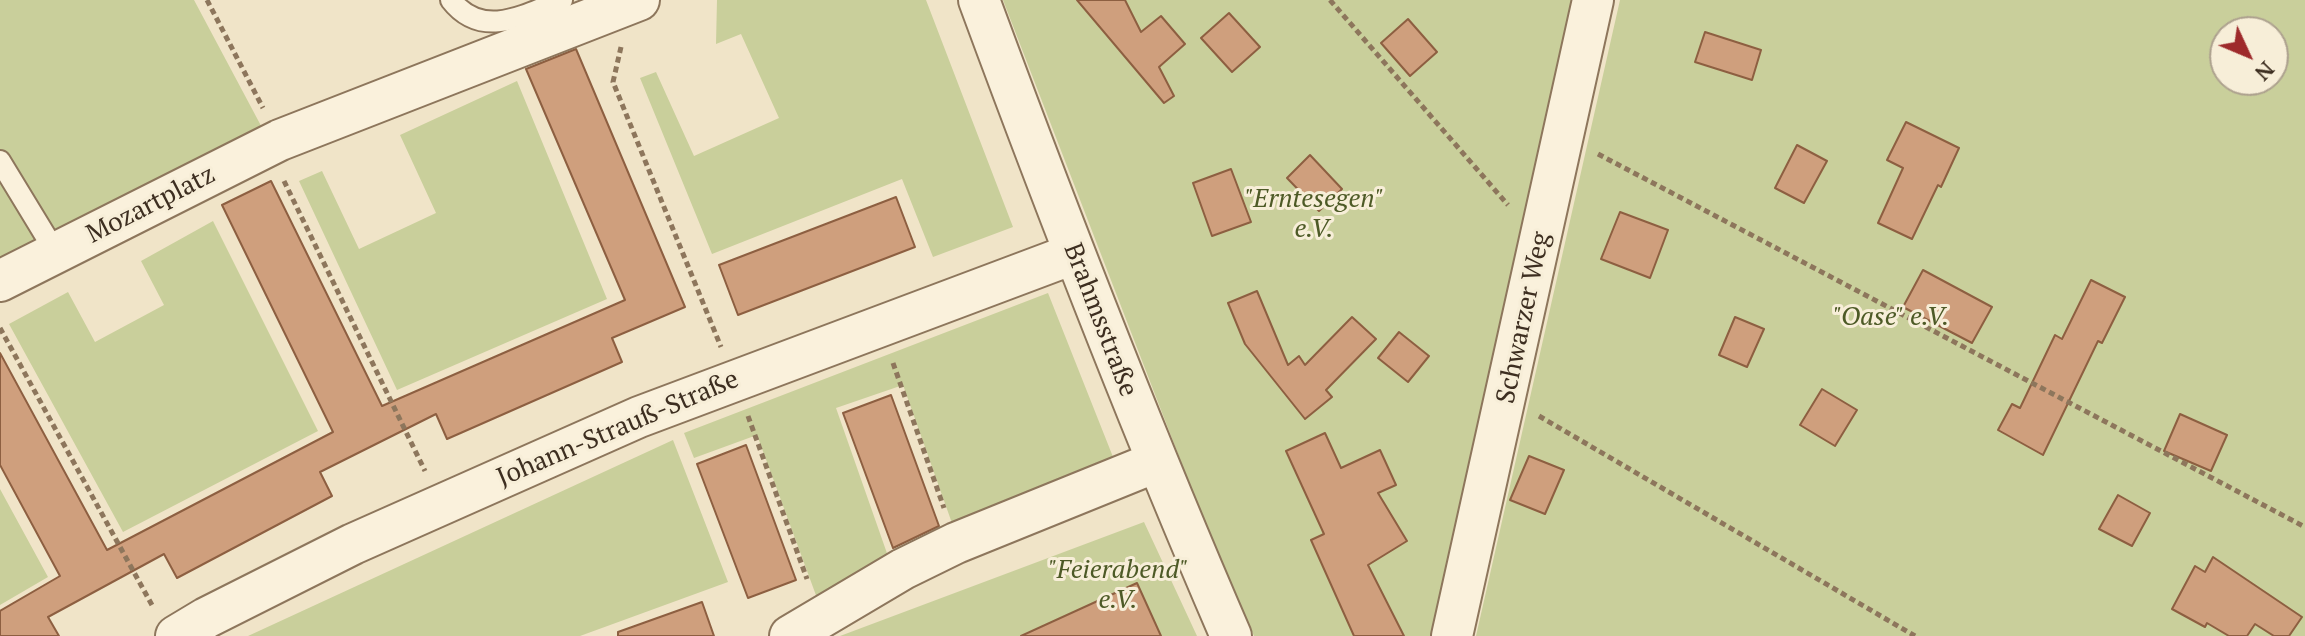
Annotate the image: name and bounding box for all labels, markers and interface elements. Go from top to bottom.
north arrow [2209,16,2289,96]
text: N [2249,56,2281,88]
street label: Mozartplatz [82,159,220,251]
park label: "Erntesegen" e.V. [1244,184,1384,246]
street label: Schwarzer Weg [1491,229,1557,407]
street label: Brahmsstraße [1056,239,1144,401]
park label: "Oase" e.V. [1833,302,1949,334]
street label: Johann-Strauß-Straße [493,364,743,494]
park label: "Feierabend" e.V. [1048,555,1188,616]

